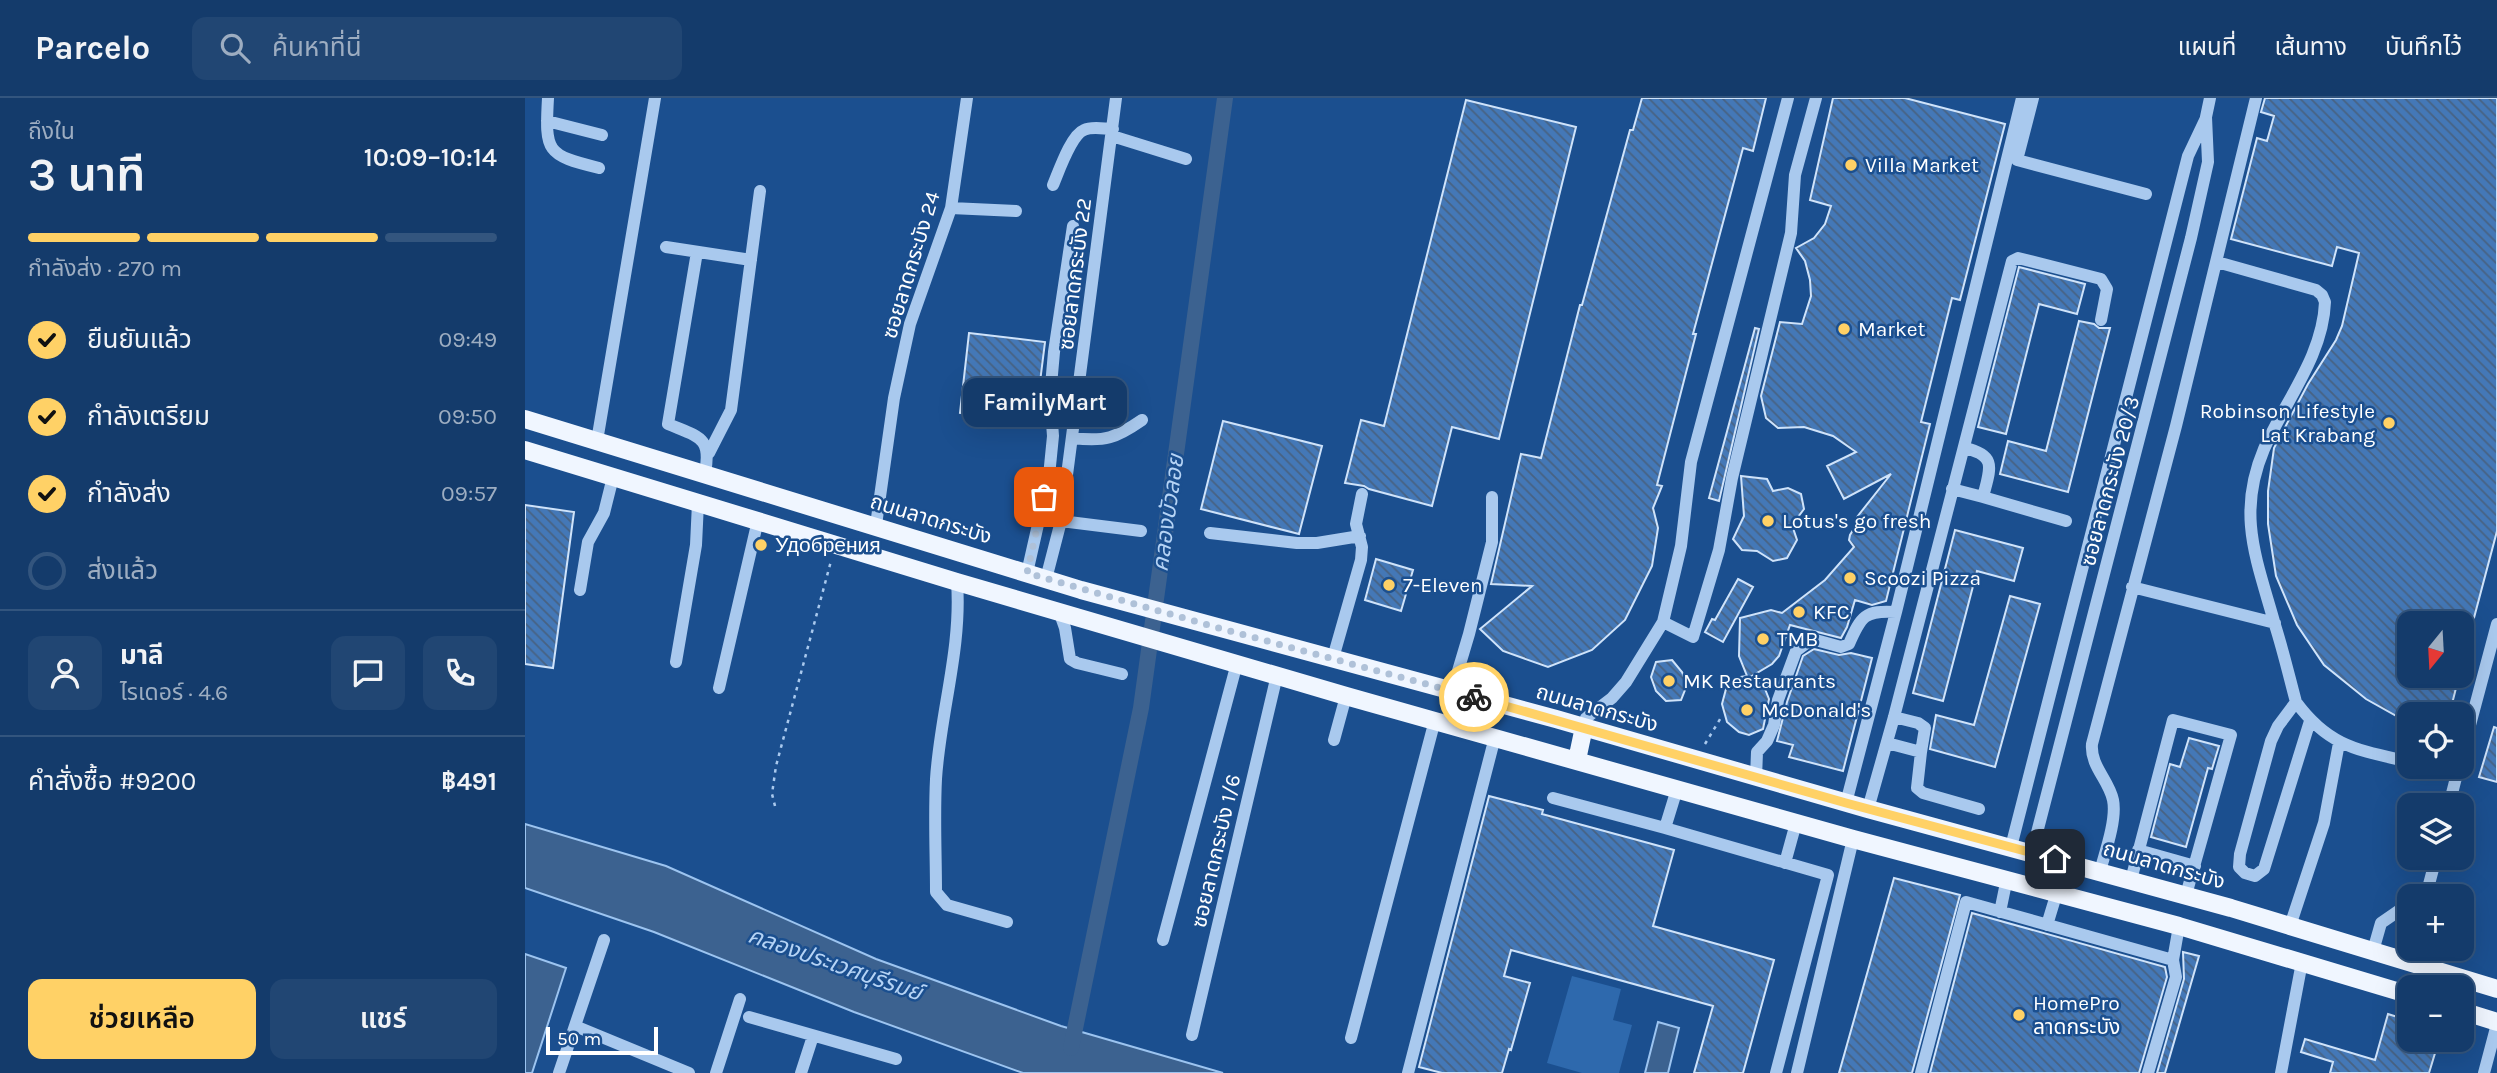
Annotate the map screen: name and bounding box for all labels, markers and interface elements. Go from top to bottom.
search box [192,17,682,80]
text: Parcelo [35,29,150,67]
icon: search [216,29,254,67]
text: ค้นหาที่นี่ [272,32,362,63]
text: แผนที่ [2178,33,2236,61]
text: เส้นทาง [2274,33,2347,61]
text: บันทึกไว้ [2385,33,2462,61]
text: ถึงใน [28,118,75,145]
text: 10:09–10:14 [364,142,497,173]
text: 3 นาที [28,148,145,202]
place label: Villa Market [1865,153,1979,177]
marker: Villa Market [1843,157,1859,173]
street label: ซอยลาดกระบัง 24 [877,188,945,341]
street label: ซอยลาดกระบัง 22 [1054,197,1096,351]
text: กำลังส่ง · 270 m [28,255,182,282]
place label: Market [1858,317,1926,341]
icon: check [28,321,66,359]
marker: Market [1836,321,1852,337]
text: ยืนยันแล้ว [87,324,192,355]
text: 09:49 [439,326,497,353]
callout: FamilyMart [962,378,1126,427]
text: FamilyMart [983,389,1107,416]
street label: ซอยลาดกระบัง 20/3 [2076,394,2144,568]
icon: check [28,398,66,436]
place label: Robinson Lifestyle Lat Krabang [2200,399,2375,447]
text: กำลังเตรียม [87,401,210,432]
text: 09:50 [438,403,497,430]
marker: Robinson Lifestyle Lat Krabang [2381,415,2397,431]
water label: คลองบัวลอย [1146,451,1190,573]
pin [1014,467,1074,527]
icon: check [28,475,66,513]
text: กำลังส่ง [87,478,171,509]
icon: bag [1025,478,1063,516]
text: 09:57 [441,480,497,507]
street label: ถนนลาดกระบัง [867,489,995,549]
place label: Lotus's go fresh [1782,509,1931,533]
marker: Lotus's go fresh [1760,513,1776,529]
place label: Удобрения [775,533,881,557]
marker: Удобрения [753,537,769,553]
text: ส่งแล้ว [87,555,158,586]
place label: Scoozi Pizza [1864,566,1981,590]
marker: Scoozi Pizza [1842,570,1858,586]
place label: 7-Eleven [1403,573,1483,597]
marker: 7-Eleven [1381,577,1397,593]
place label: KFC [1813,600,1850,624]
marker: KFC [1791,604,1807,620]
north arrow [2397,611,2475,688]
map controls [2397,611,2474,1052]
place label: TMB [1777,627,1818,651]
marker: TMB [1755,631,1771,647]
button: person [28,636,102,710]
button: chat [331,636,405,710]
button: phone [423,636,497,710]
text: มาลี [120,640,164,671]
courier [1439,662,1509,732]
place label: MK Restaurants [1683,669,1836,693]
marker: MK Restaurants [1661,673,1677,689]
icon: bike [1455,678,1493,716]
text: ไรเดอร์ · 4.6 [120,679,228,706]
street label: ถนนลาดกระบัง [1533,679,1661,737]
place label: McDonald's [1761,698,1871,722]
marker: McDonald's [1739,702,1755,718]
button: locate [2397,702,2474,779]
text: คำสั่งซื้อ #9200 [28,766,196,797]
text: ฿491 [441,766,497,797]
street label: ซอยลาดกระบัง 1/6 [1187,772,1245,930]
button: layers [2397,793,2474,870]
pin [2025,829,2085,889]
street label: ถนนลาดกระบัง [2100,836,2228,894]
icon: home [2036,840,2074,878]
button: + [2397,884,2474,961]
water label: คลองประเวศบุรีรมย์ [744,922,929,1008]
button: − [2397,975,2474,1052]
button: ช่วยเหลือ [28,979,256,1059]
button: แชร์ [270,979,497,1059]
place label: HomePro ลาดกระบัง [2033,991,2120,1039]
marker: HomePro ลาดกระบัง [2011,1007,2027,1023]
scale bar [546,1024,658,1056]
text: 50 m [557,1028,601,1050]

